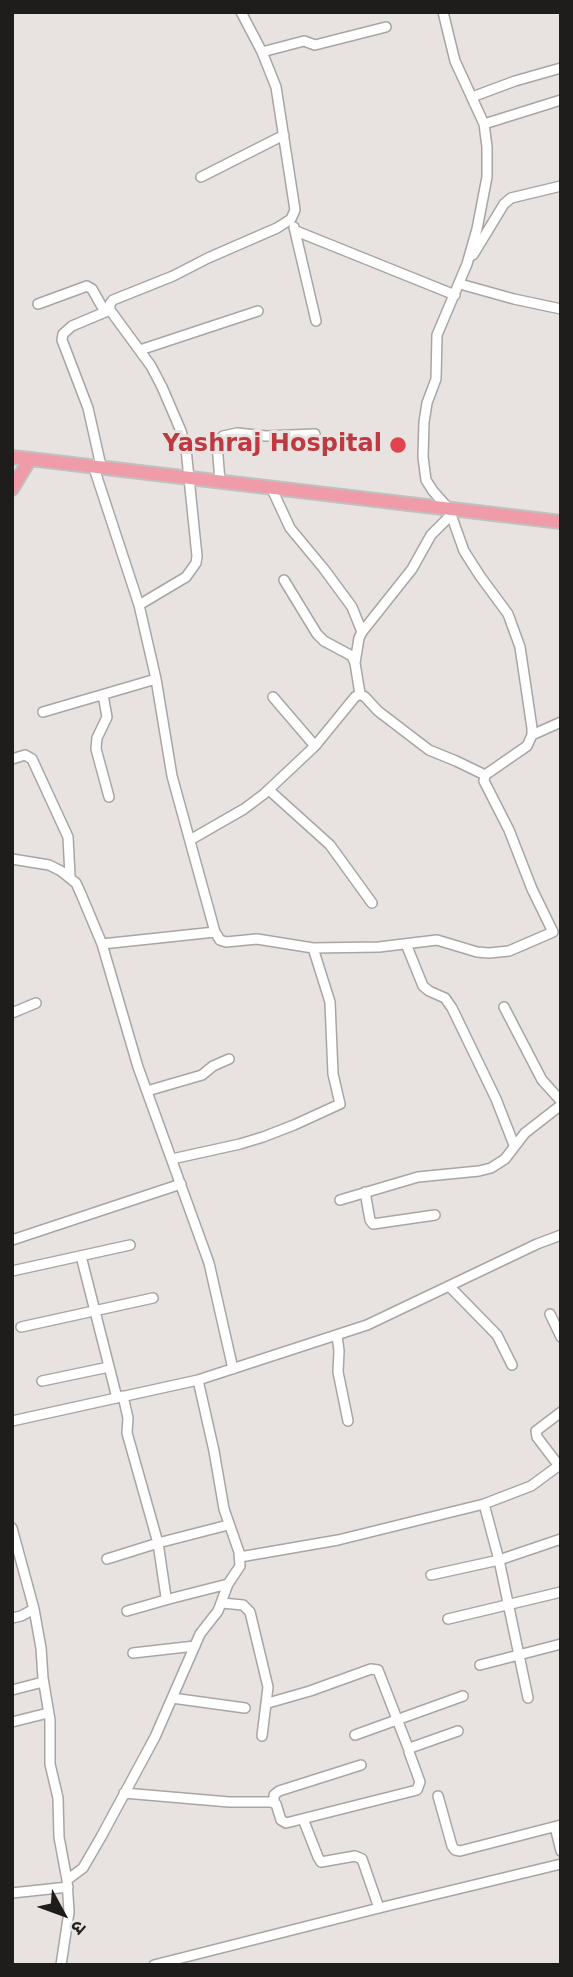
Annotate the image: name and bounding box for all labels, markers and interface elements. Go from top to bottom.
place label: Yashraj Hospital [162,431,382,459]
marker: Yashraj Hospital [388,435,408,455]
north arrow [28,1879,98,1949]
text: उ [67,1916,91,1939]

